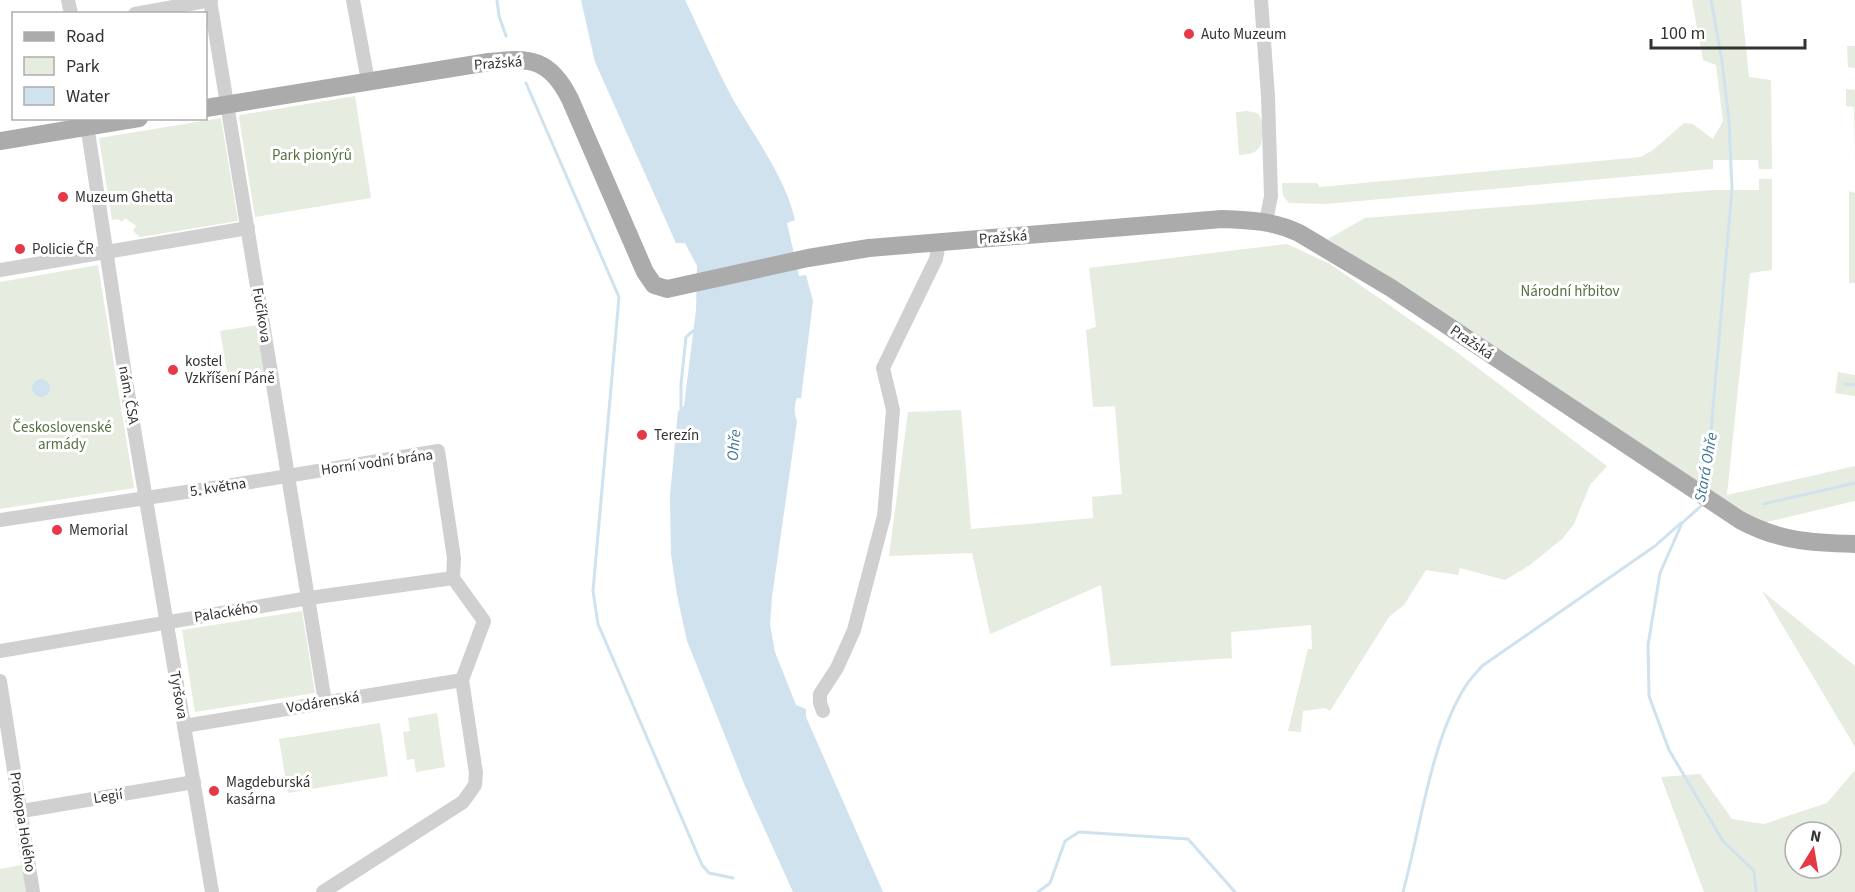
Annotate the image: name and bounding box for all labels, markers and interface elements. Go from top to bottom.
legend [12,12,207,120]
scale bar [1651,12,1806,50]
text: 100 m [1660,21,1705,46]
text: Road [66,24,105,49]
place label: Auto Muzeum [1201,24,1287,45]
marker: Auto Muzeum [1182,27,1196,41]
street label: Pražská [473,51,523,76]
text: Park [66,54,100,79]
text: Water [66,84,110,109]
park label: Park pionýrů [272,145,352,166]
place label: Muzeum Ghetta [75,187,173,208]
marker: Muzeum Ghetta [56,190,70,204]
street label: Pražská [978,225,1028,250]
place label: Policie ČR [32,239,94,260]
marker: Policie ČR [13,242,27,256]
park label: Národní hřbitov [1521,281,1619,302]
street label: Fučíkova [247,286,276,344]
street label: Pražská [1446,320,1498,365]
place label: kostel Vzkříšení Páně [185,351,275,389]
marker: kostel Vzkříšení Páně [166,363,180,377]
street label: nám. ČSA [113,364,144,427]
park label: Československé armády [12,417,112,455]
place label: Terezín [654,425,699,446]
marker: Terezín [635,428,649,442]
water label: Ohře [722,428,746,462]
water label: Stará Ohře [1689,430,1723,504]
street label: Horní vodní brána [320,444,434,481]
street label: 5. května [188,473,248,502]
place label: Memorial [69,520,128,541]
marker: Memorial [50,523,64,537]
street label: Palackého [193,597,260,628]
street label: Tyršova [164,669,193,721]
street label: Vodárenská [285,686,361,719]
street label: Prokopa Holého [4,771,41,874]
place label: Magdeburská kasárna [226,772,310,810]
street label: Legií [92,784,126,809]
marker: Magdeburská kasárna [207,784,221,798]
north arrow [1783,820,1843,880]
text: N [1808,824,1823,848]

